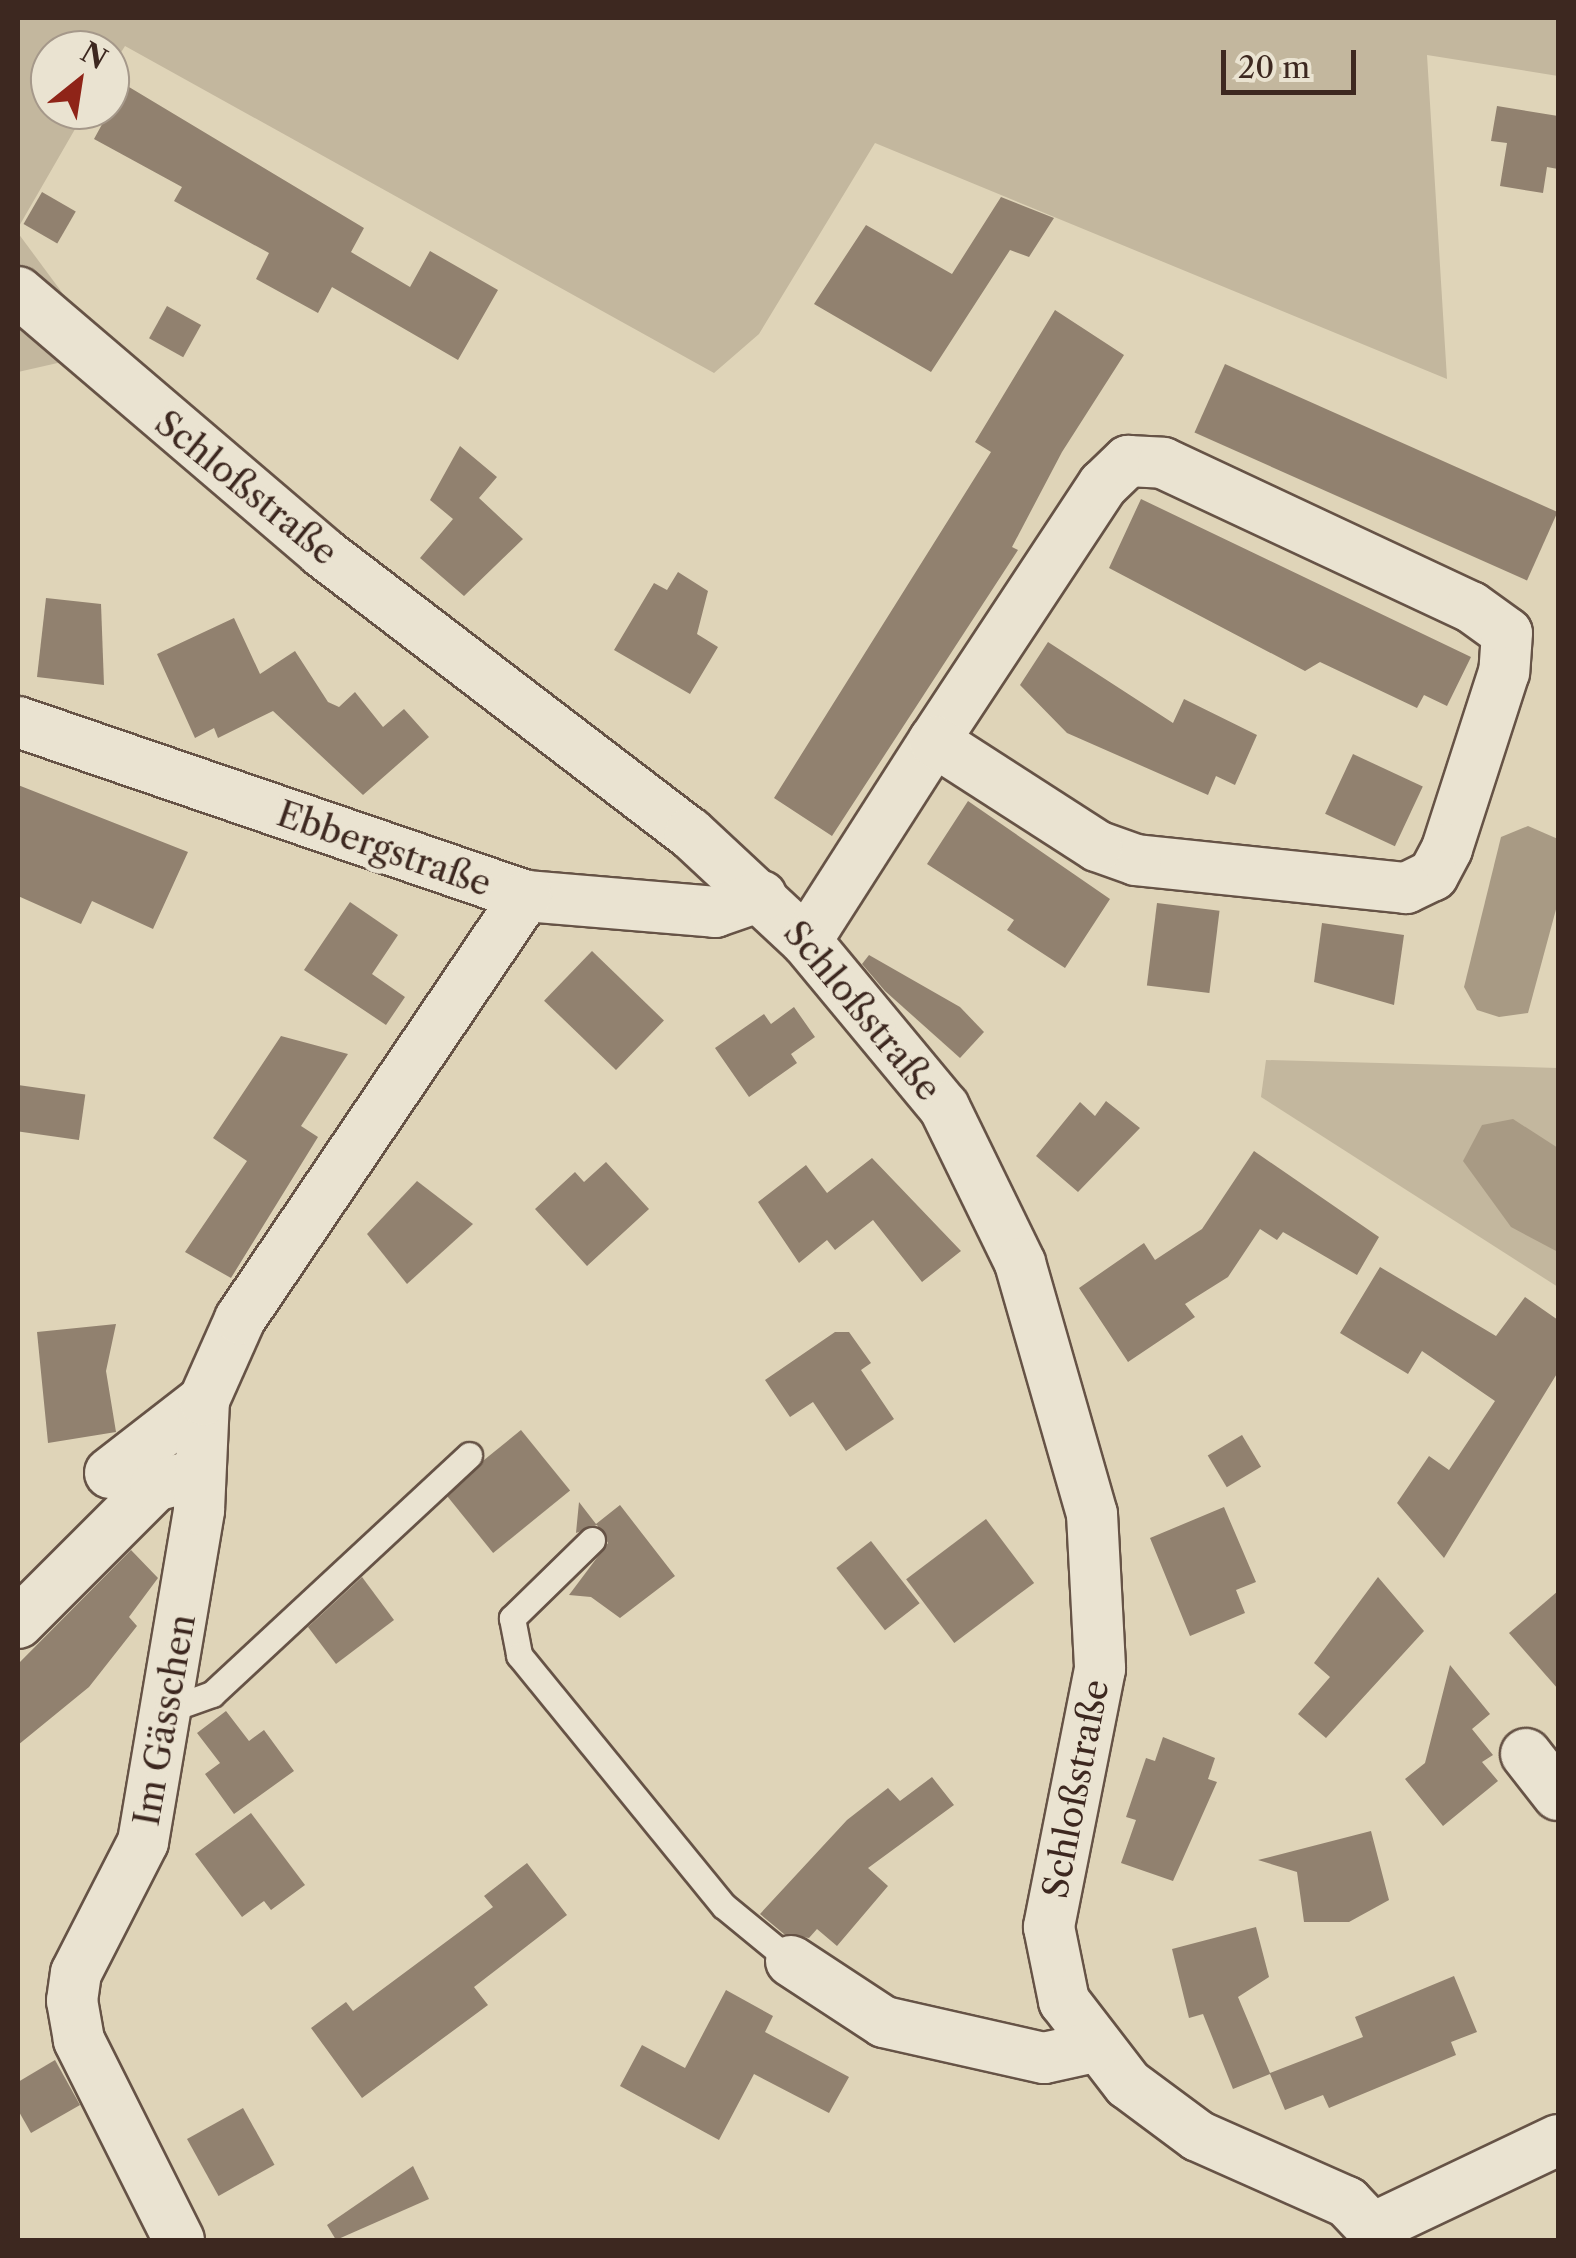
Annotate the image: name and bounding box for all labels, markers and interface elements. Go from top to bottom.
north arrow [30,30,130,130]
scale bar [1226,30,1361,92]
text: N [75,35,113,77]
text: 20 m [1238,49,1310,86]
street label: Schloßstraße [147,402,345,574]
street label: Ebbergstraße [272,793,496,905]
street label: Schloßstraße [775,913,949,1109]
street label: Im Gässchen [126,1611,204,1829]
street label: Schloßstraße [1034,1676,1118,1902]

